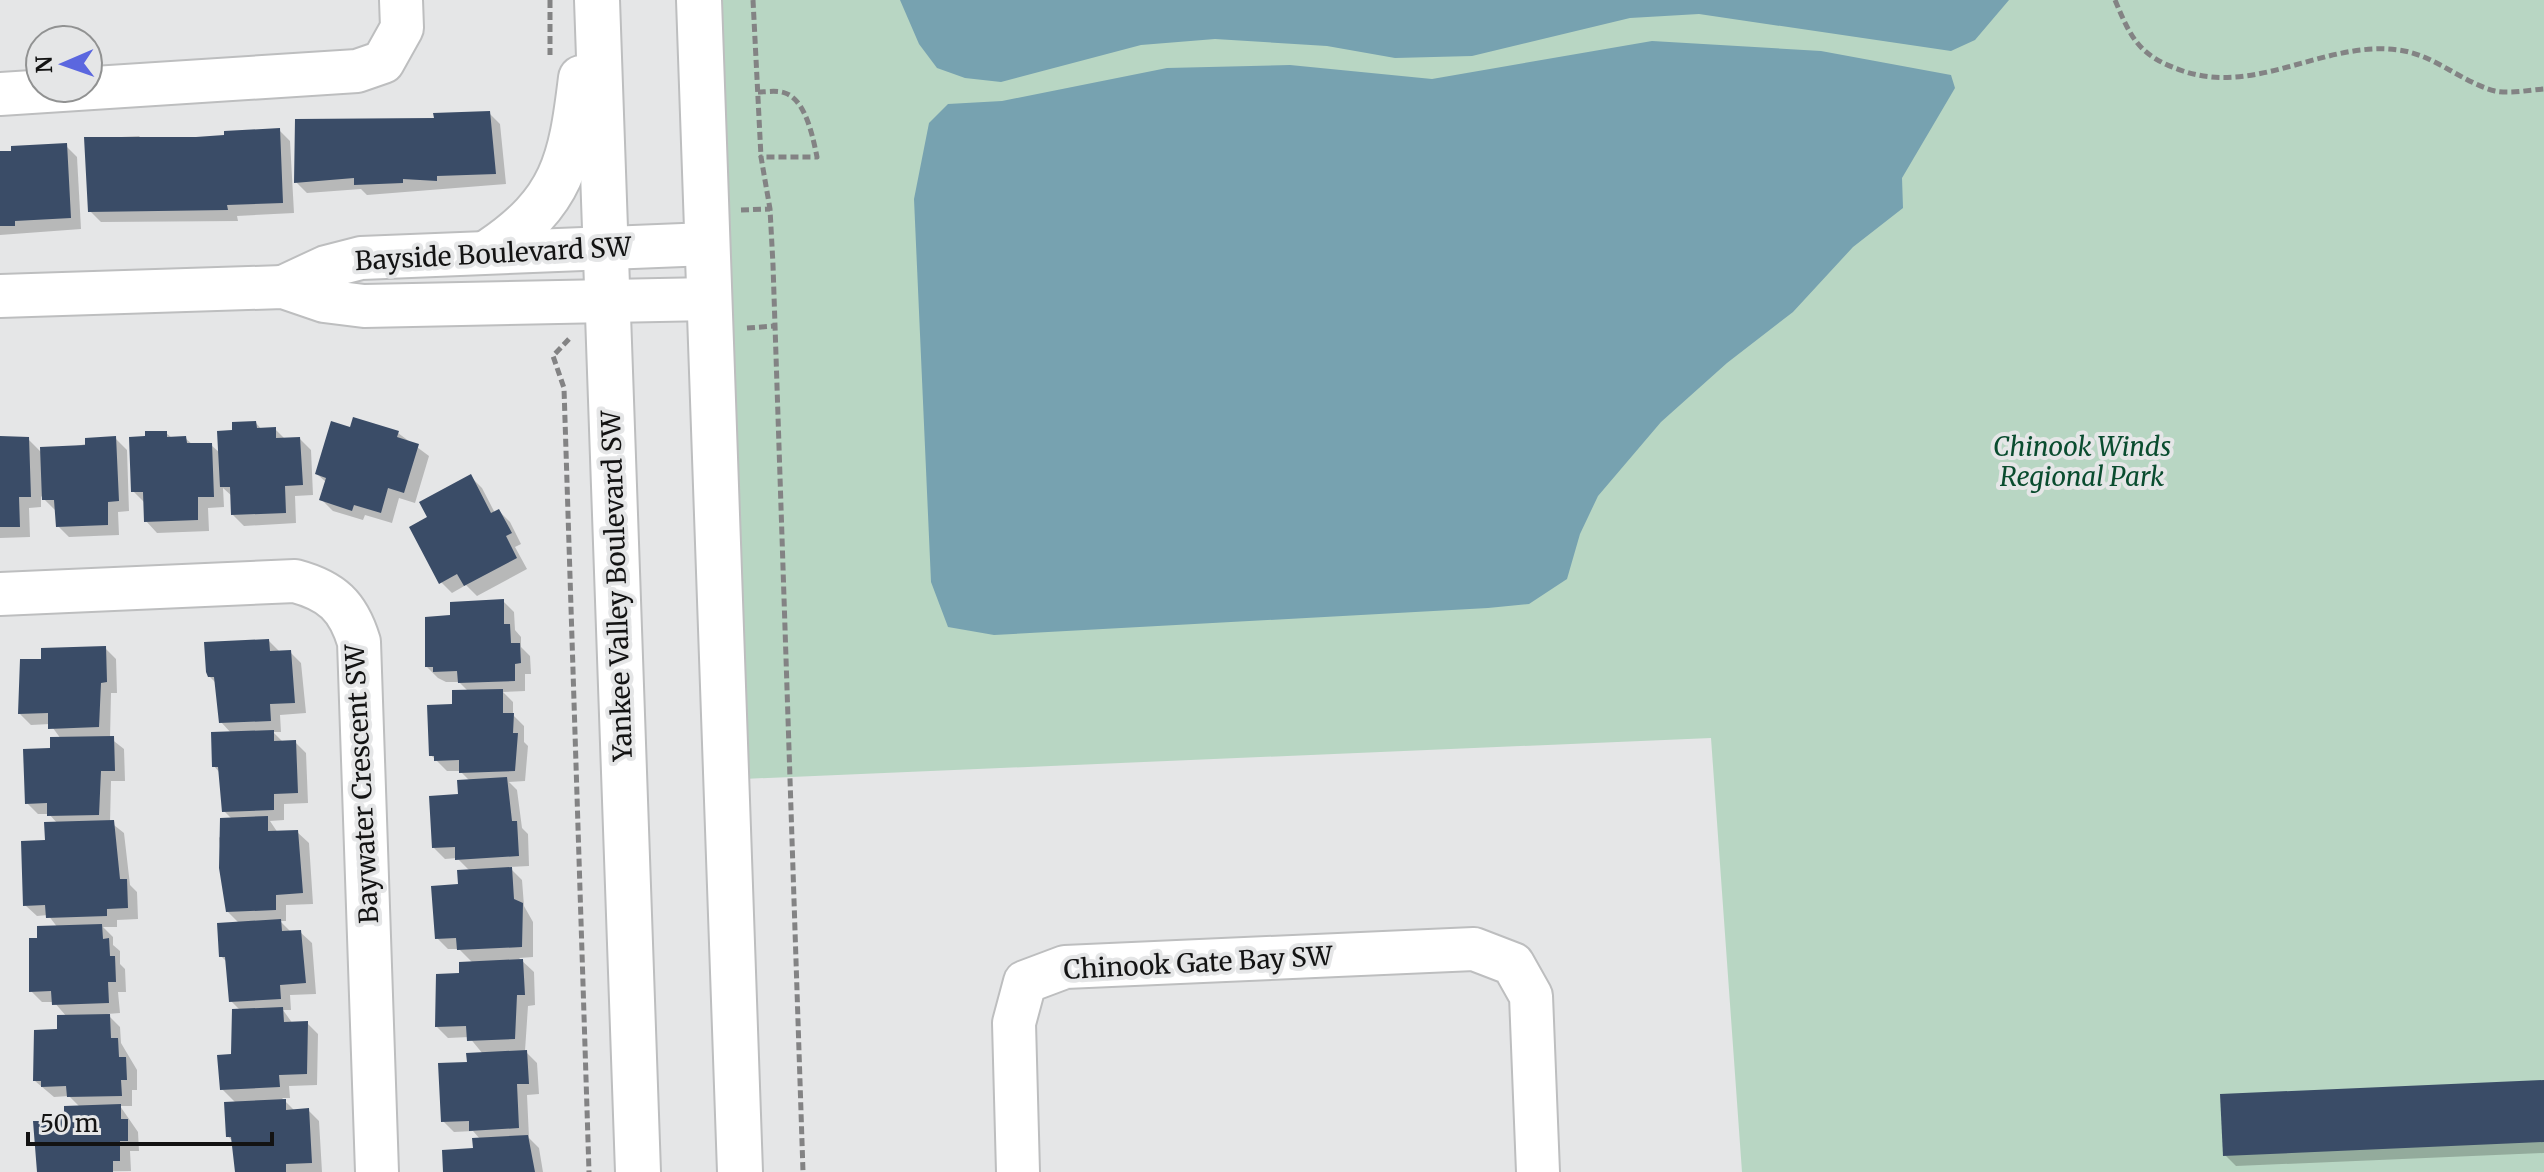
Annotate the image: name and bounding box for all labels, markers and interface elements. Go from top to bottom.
north arrow [24,24,104,104]
text: N [30,55,58,74]
street label: Bayside Boulevard SW [354,230,633,277]
street label: Yankee Valley Boulevard SW [594,409,639,763]
park label: Chinook Winds Regional Park [1993,430,2171,493]
street label: Baywater Crescent SW [338,642,385,925]
street label: Chinook Gate Bay SW [1063,939,1334,986]
scale bar [28,1096,272,1146]
text: 50 m [40,1108,99,1139]

